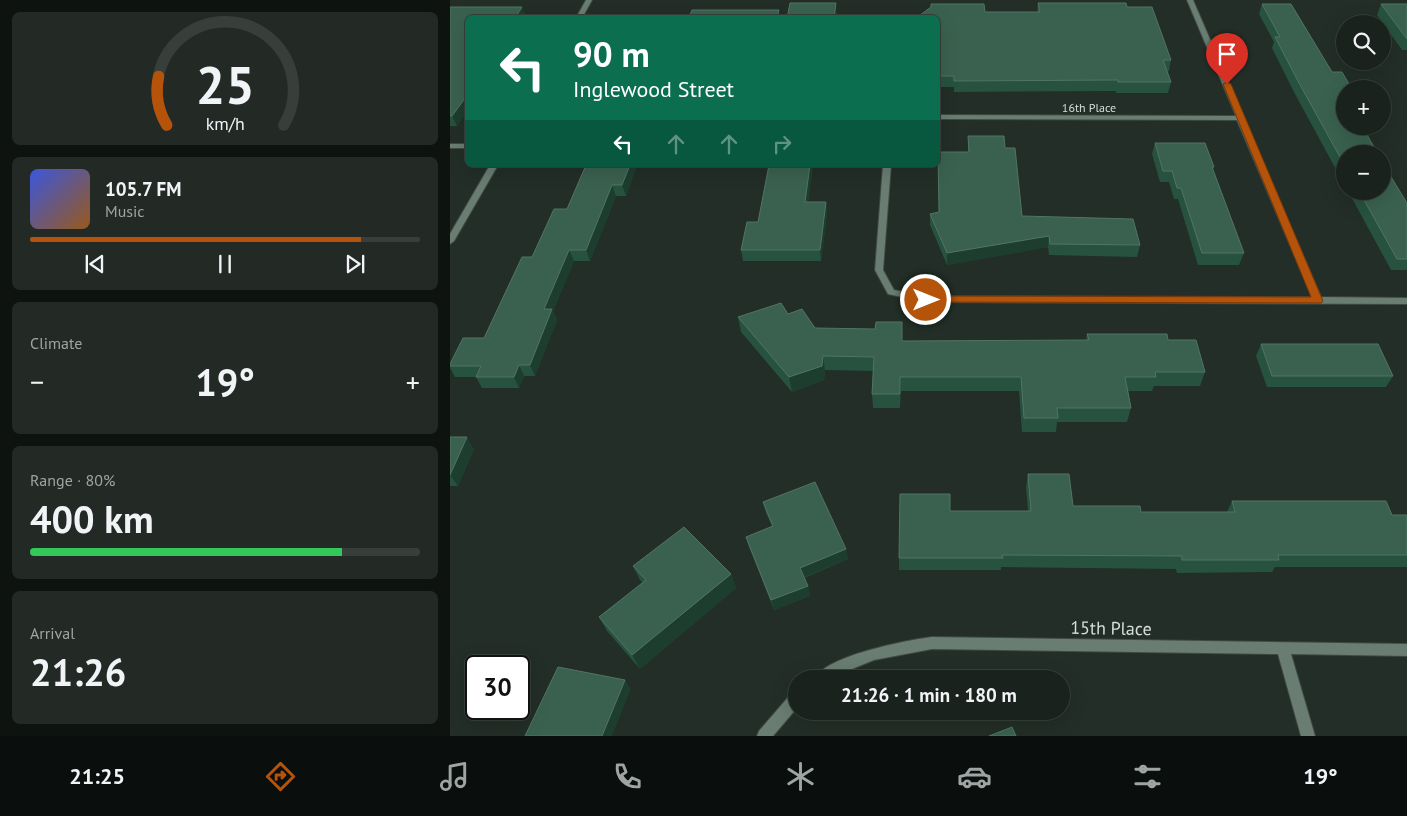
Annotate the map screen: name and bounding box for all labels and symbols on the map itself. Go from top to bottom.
pin [1206,33,1248,84]
street label: 16th Place [1062,100,1116,115]
position arrow [899,273,951,325]
street label: 15th Place [1070,616,1152,640]
speed limit sign: 30 [465,655,530,720]

